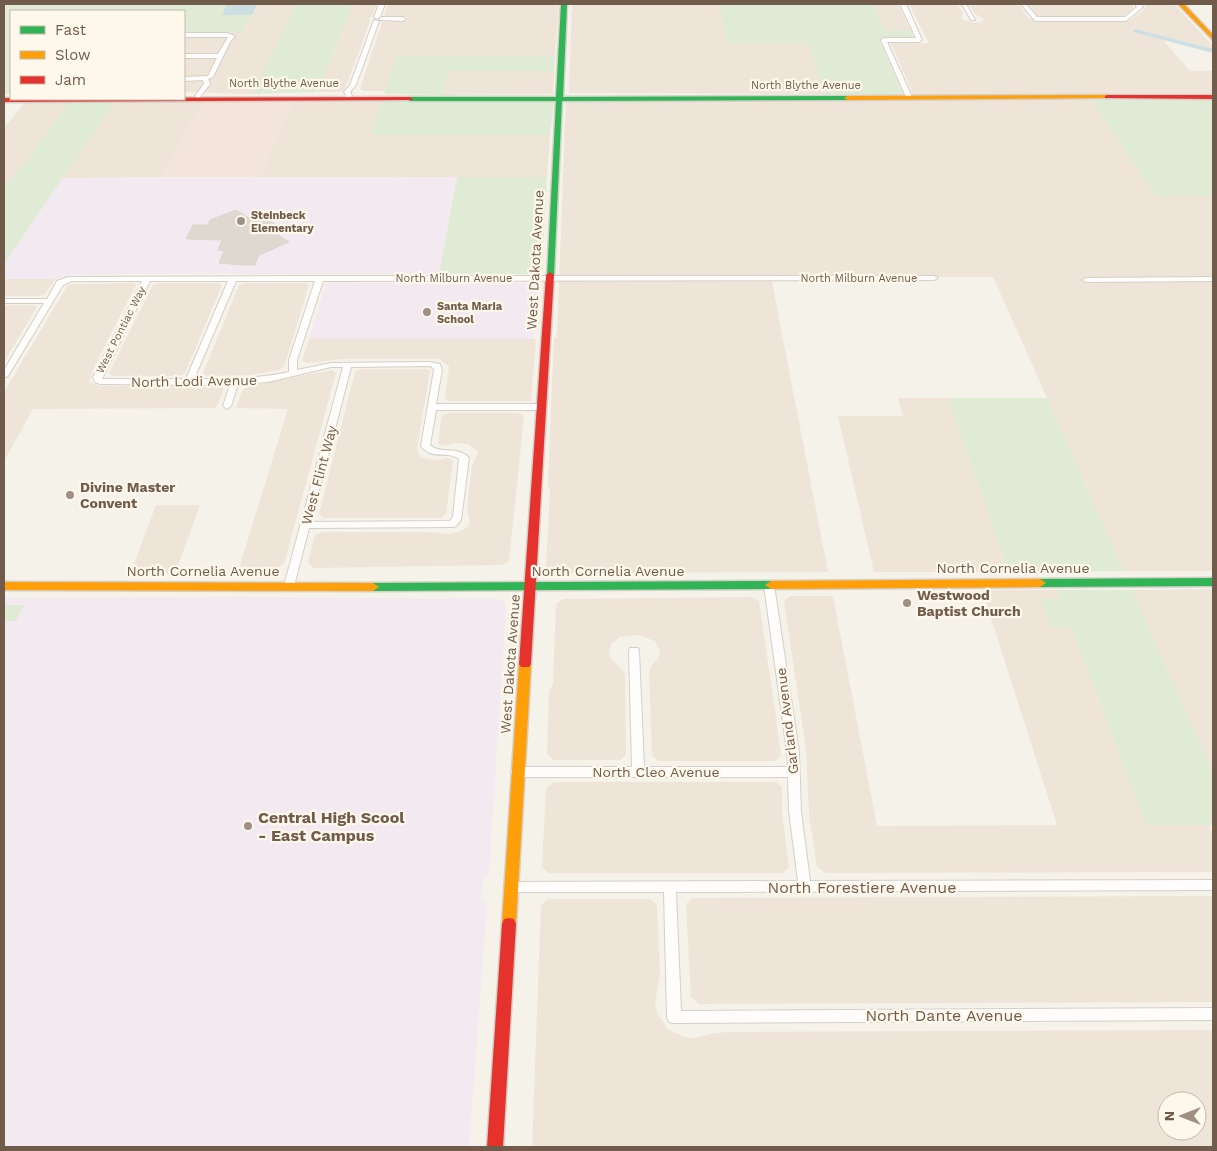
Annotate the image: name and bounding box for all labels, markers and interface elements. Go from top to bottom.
legend [10,10,185,100]
text: Fast [55,21,87,39]
text: Slow [55,46,91,64]
text: Jam [55,71,86,89]
street label: North Blythe Avenue [229,77,339,90]
street label: North Blythe Avenue [751,79,861,92]
street label: West Dakota Avenue [523,190,547,330]
place label: Steinbeck Elementary [251,209,314,235]
marker: Steinbeck Elementary [235,215,247,227]
street label: North Milburn Avenue [396,272,512,285]
street label: North Milburn Avenue [801,272,917,285]
street label: West Pontiac Way [93,284,149,376]
place label: Santa Maria School [437,300,503,326]
marker: Santa Maria School [421,306,433,318]
street label: North Lodi Avenue [131,372,257,390]
street label: West Flint Way [298,423,340,526]
place label: Divine Master Convent [80,479,175,511]
marker: Divine Master Convent [64,489,76,501]
street label: North Cornelia Avenue [937,560,1089,576]
street label: North Cornelia Avenue [127,563,279,579]
street label: North Cornelia Avenue [532,563,684,579]
place label: Westwood Baptist Church [917,587,1021,619]
street label: West Dakota Avenue [497,593,523,735]
marker: Westwood Baptist Church [901,597,913,609]
street label: Garland Avenue [773,667,801,775]
street label: North Cleo Avenue [592,764,720,780]
place label: Central High Scool - East Campus [258,808,405,845]
marker: Central High Scool - East Campus [242,820,254,832]
street label: North Forestiere Avenue [768,878,956,897]
street label: North Dante Avenue [865,1006,1023,1025]
north arrow [1157,1091,1207,1141]
text: N [1161,1111,1177,1121]

